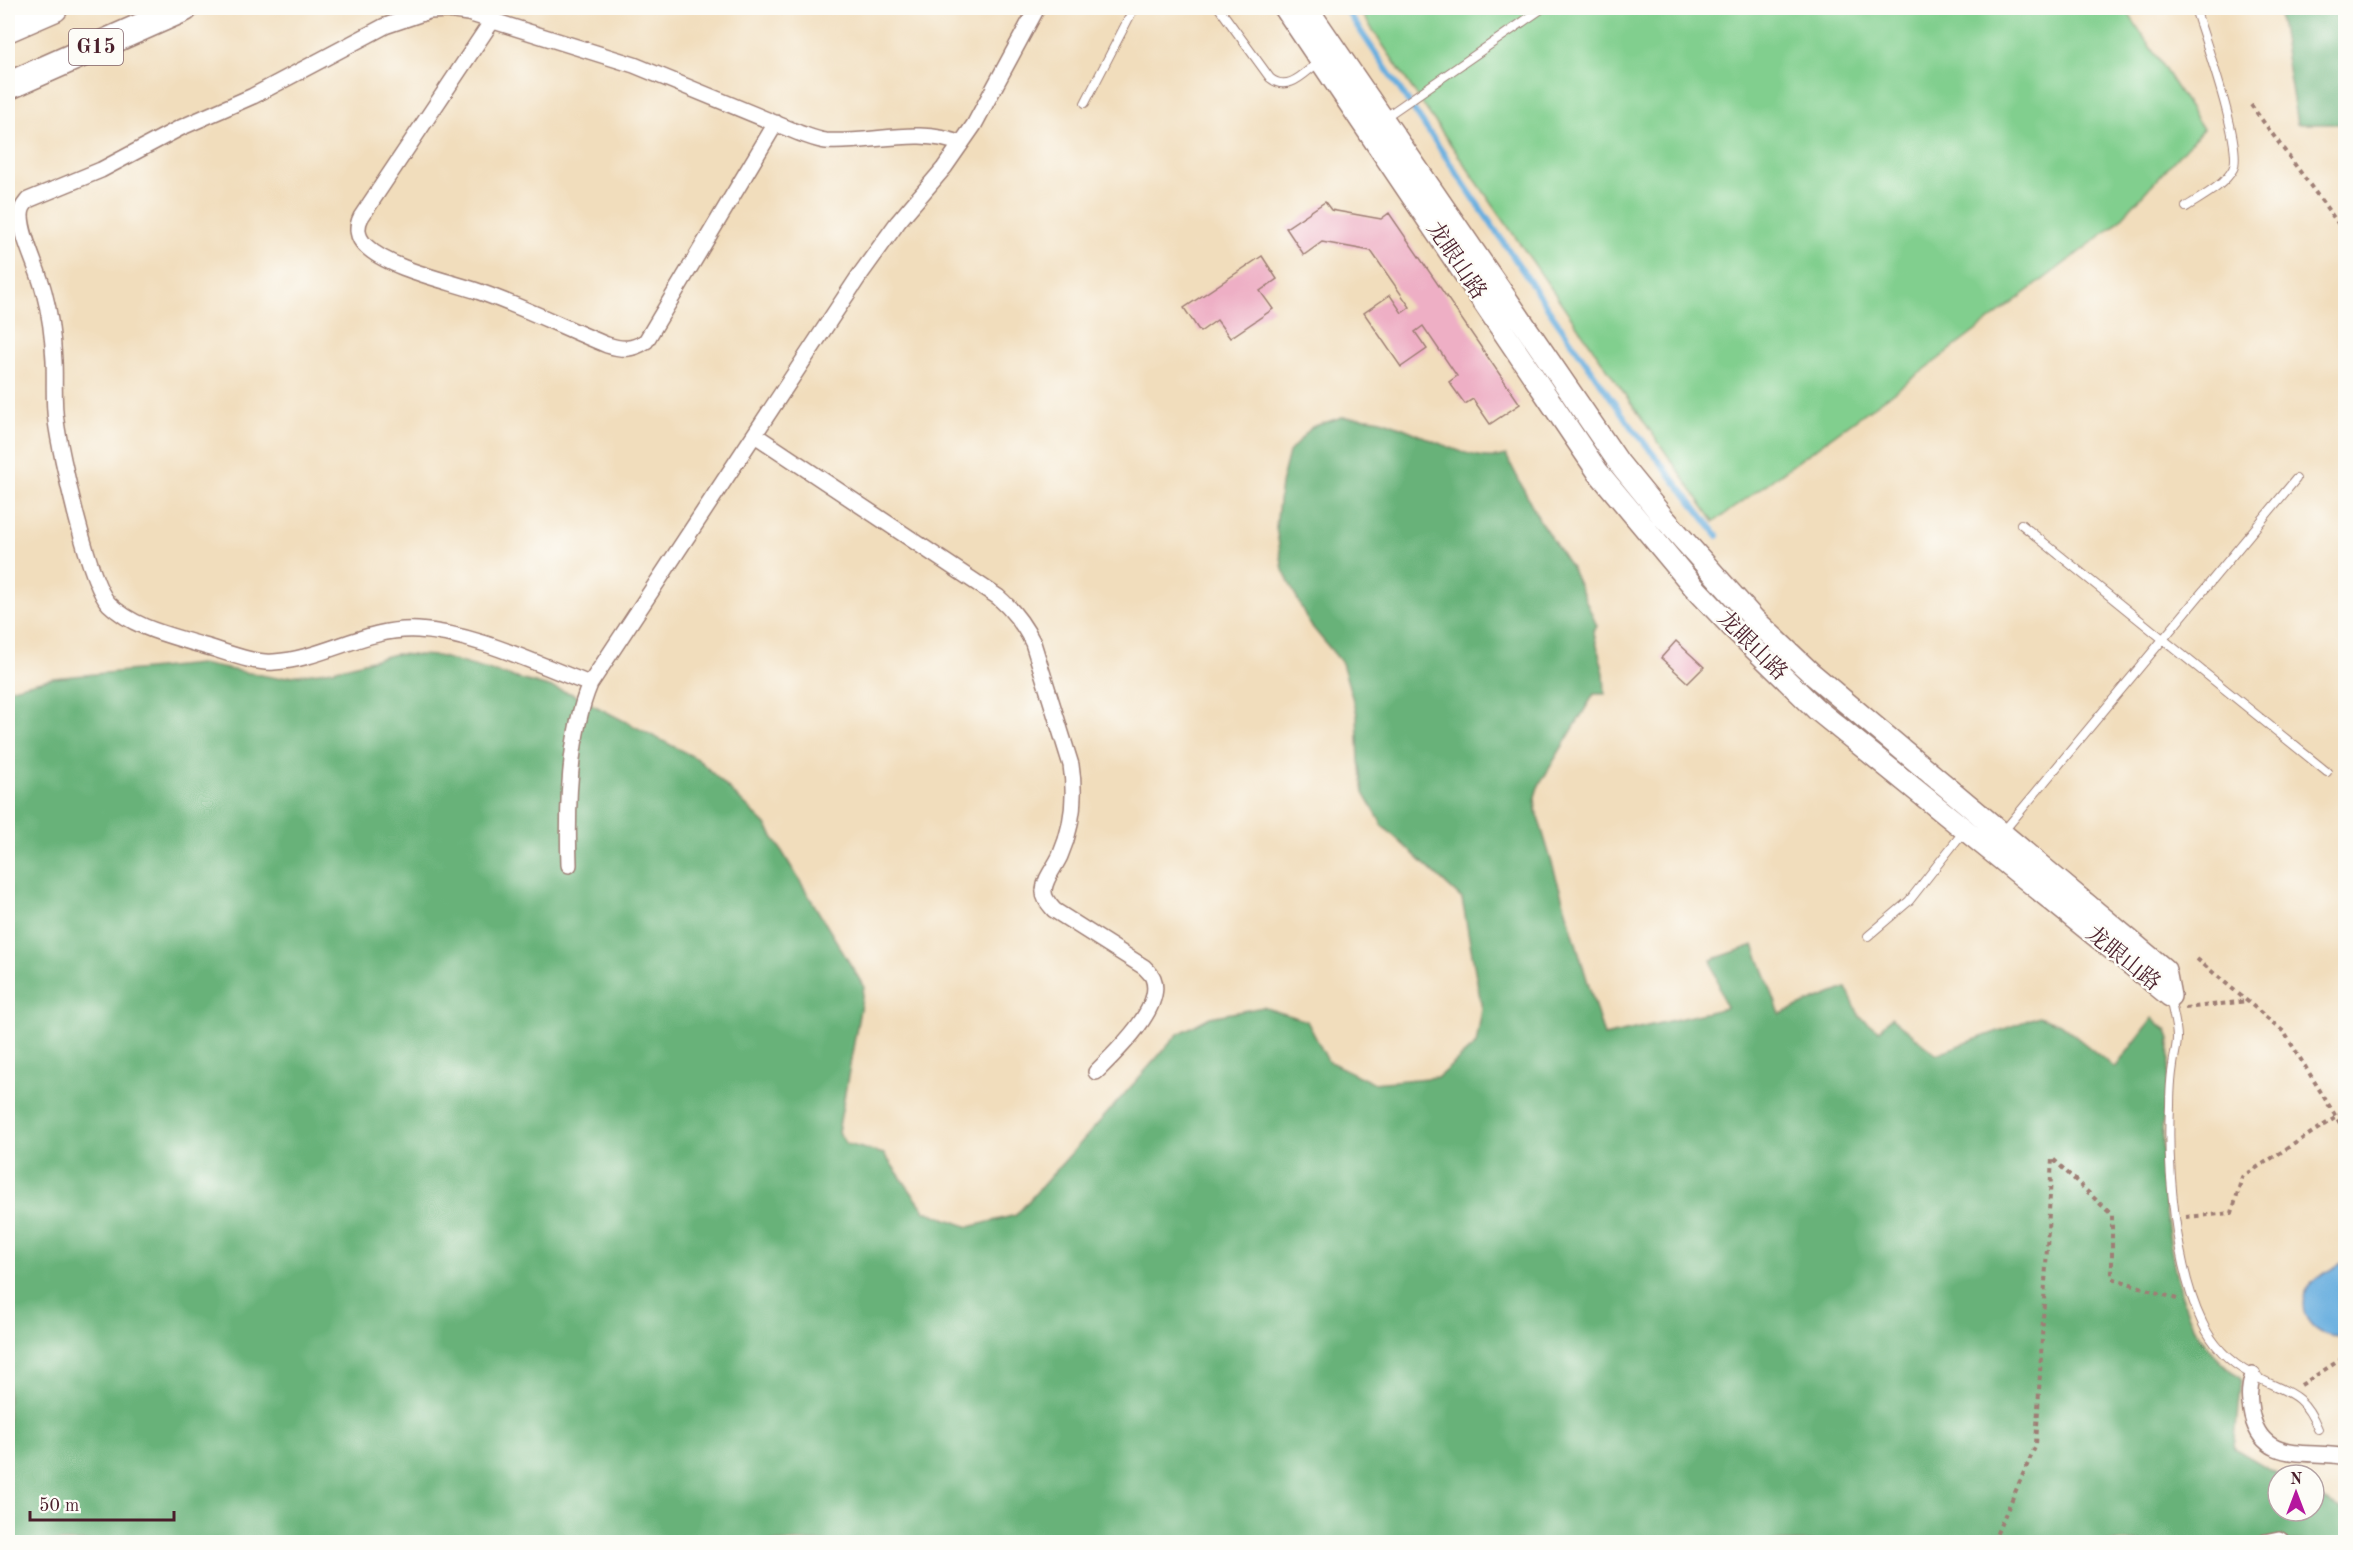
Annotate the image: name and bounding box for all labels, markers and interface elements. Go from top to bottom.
road number: G15 [69,29,123,65]
street label: 龙眼山路 [1422,217,1491,304]
street label: 龙眼山路 [1713,606,1792,685]
street label: 龙眼山路 [2082,921,2165,995]
north arrow [2266,1463,2326,1523]
text: N [2290,1472,2303,1488]
scale bar [30,1484,174,1522]
text: 50 m [39,1497,79,1515]

